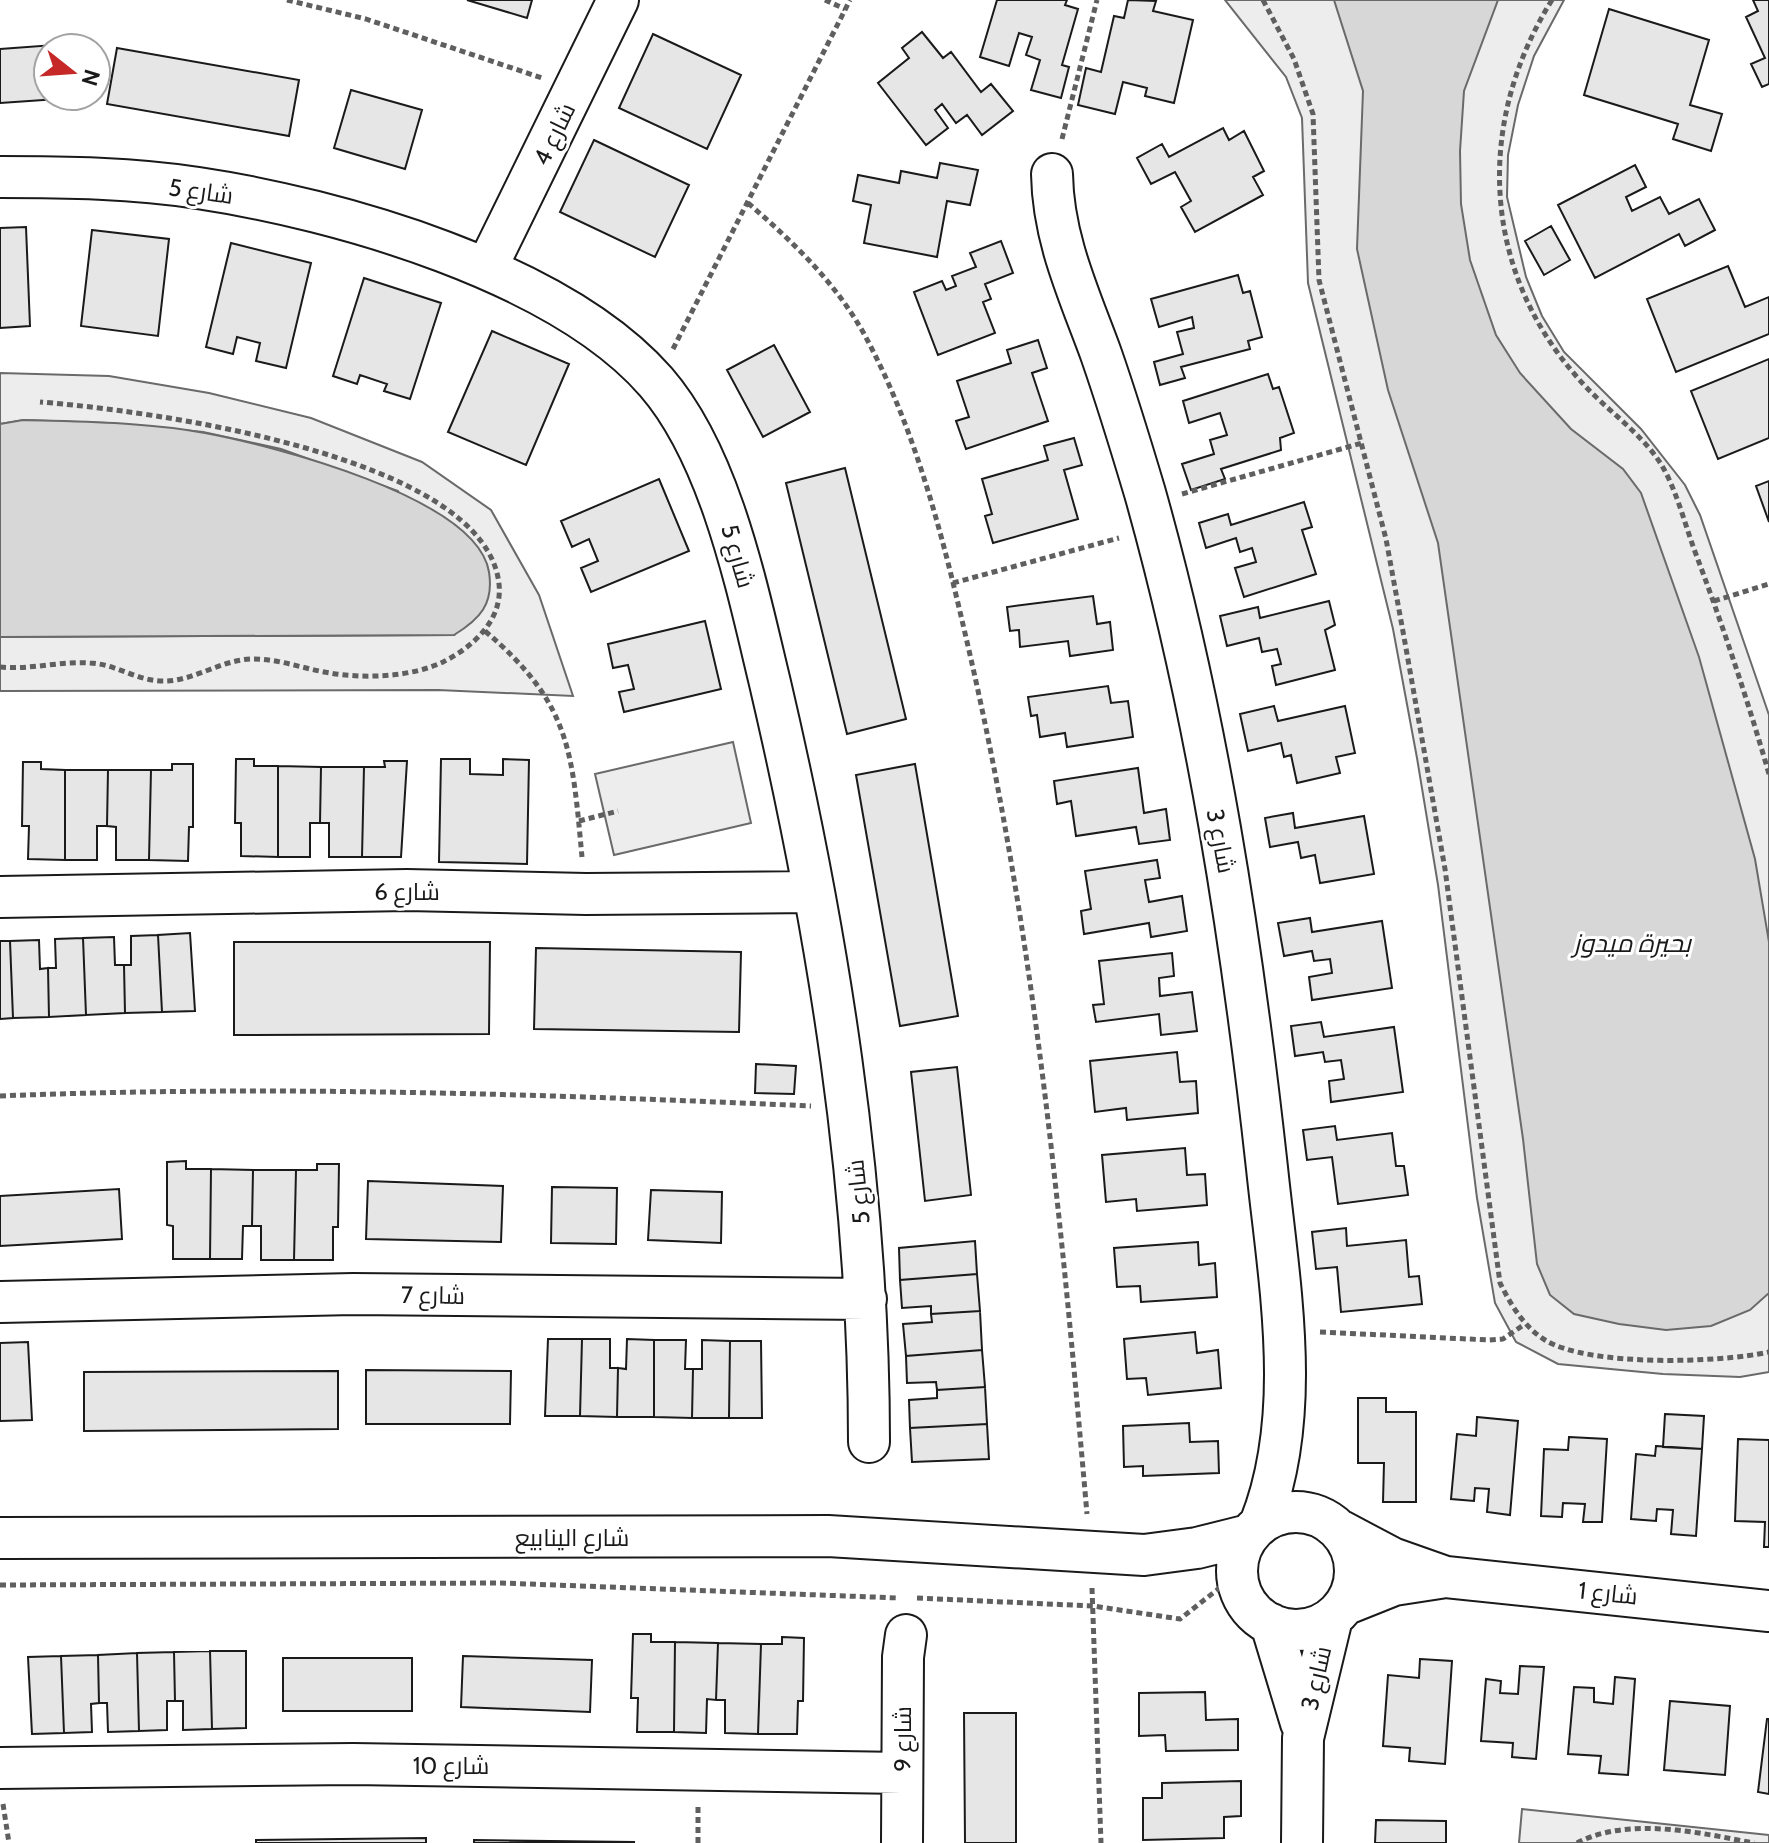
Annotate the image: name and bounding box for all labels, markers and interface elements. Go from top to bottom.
north arrow [32,32,112,112]
text: N [75,66,106,89]
street label: شارع 4 [527,98,583,171]
street label: شارع 5 [167,172,235,212]
street label: شارع 5 [713,521,761,592]
street label: شارع 3 [1199,806,1241,876]
street label: شارع 6 [374,877,440,908]
water label: بحيرة ميدوز [1570,927,1693,959]
street label: شارع 5 [840,1158,878,1226]
street label: شارع 7 [401,1280,465,1312]
street label: شارع الينابيع [515,1523,629,1554]
street label: شارع 1 [1577,1575,1639,1613]
street label: شارع 3 [1295,1643,1339,1713]
street label: شارع 9 [888,1706,919,1772]
street label: شارع 10 [413,1751,489,1782]

